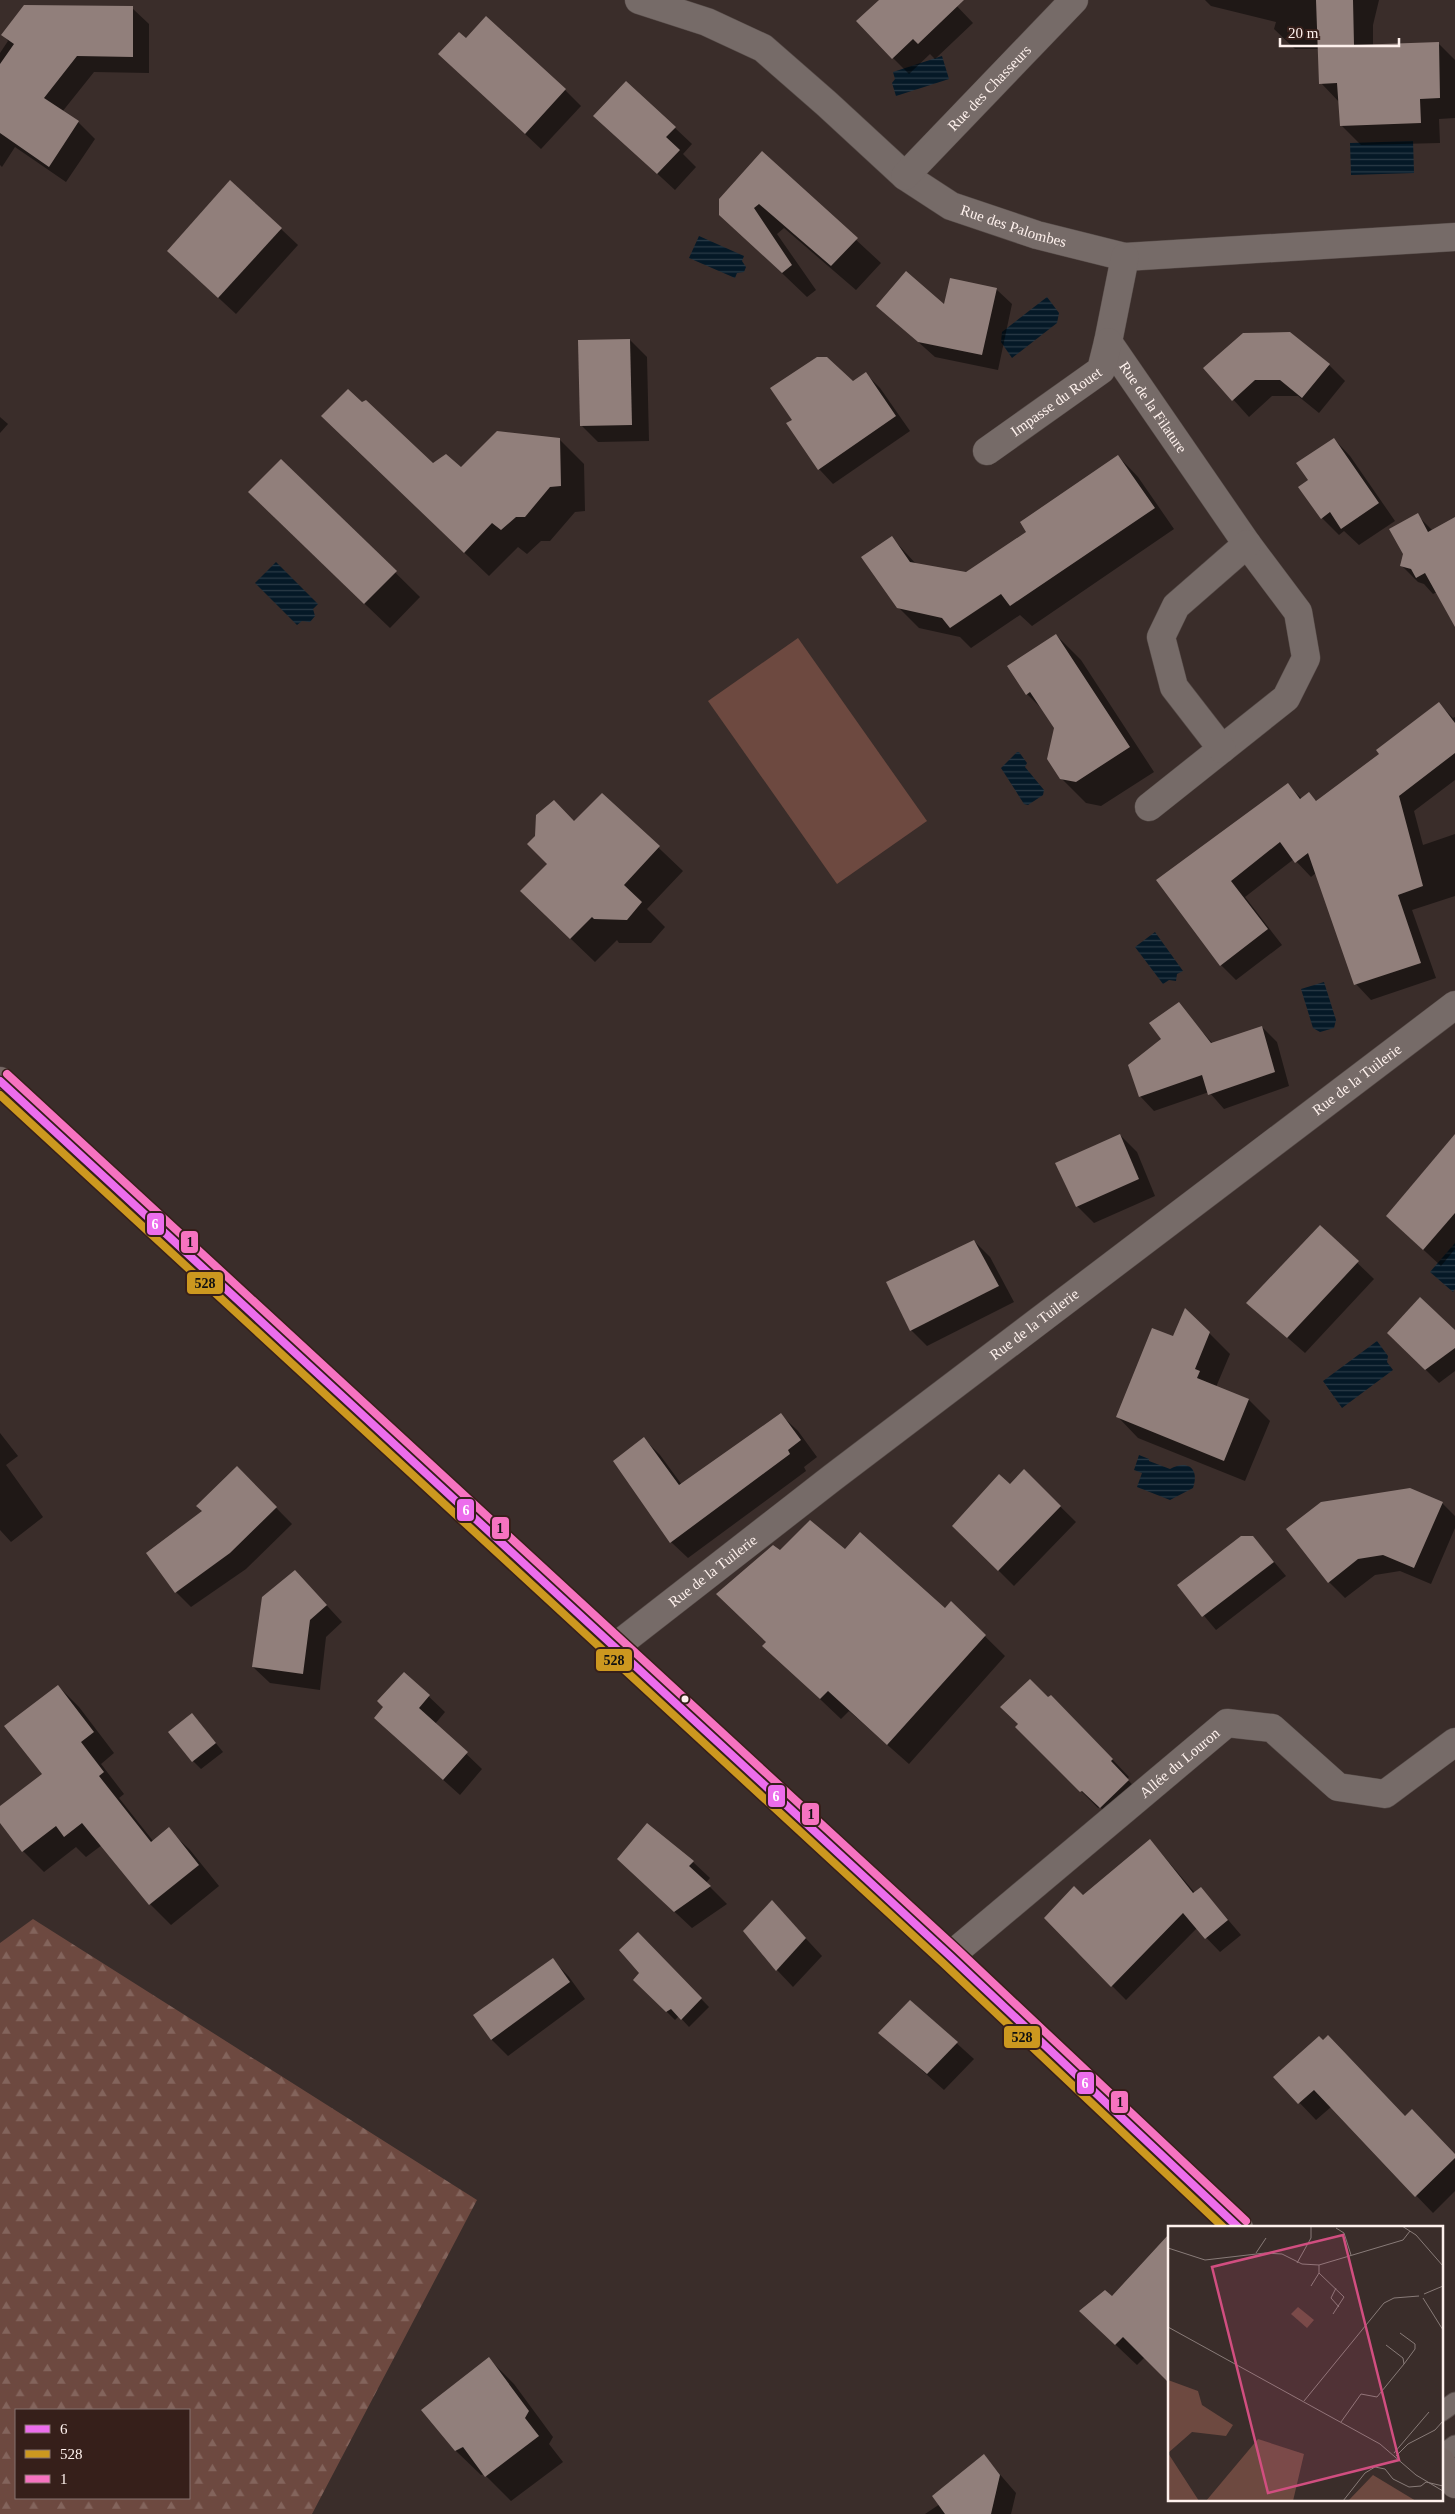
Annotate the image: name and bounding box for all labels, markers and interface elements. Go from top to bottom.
scale bar [1280,15,1399,47]
text: 20 m [1288,25,1319,41]
street label: Rue des Chasseurs [945,42,1034,134]
street label: Rue des Palombes [959,202,1068,250]
street label: Rue de la Filature [1116,359,1190,456]
street label: Impasse du Rouet [1008,364,1105,439]
street label: Rue de la Tuilerie [1309,1041,1405,1118]
line badge: 6 [146,1212,165,1236]
text: 6 [152,1217,159,1232]
line badge: 1 [180,1230,199,1254]
text: 1 [187,1235,194,1250]
line badge: 528 [186,1271,224,1295]
text: 528 [195,1276,216,1291]
street label: Rue de la Tuilerie [987,1285,1082,1363]
line badge: 6 [456,1498,475,1522]
text: 6 [463,1503,470,1518]
line badge: 1 [491,1516,510,1540]
text: 1 [497,1521,504,1536]
street label: Rue de la Tuilerie [666,1531,760,1610]
line badge: 528 [595,1648,633,1672]
text: 528 [604,1653,625,1668]
unlabelled marker [680,1694,690,1704]
street label: Allée du Louron [1136,1725,1223,1801]
line badge: 6 [767,1784,786,1808]
text: 6 [773,1789,780,1804]
line badge: 1 [801,1802,820,1826]
text: 1 [808,1807,815,1822]
line badge: 528 [1003,2025,1041,2049]
text: 528 [1012,2030,1033,2045]
line badge: 6 [1076,2071,1095,2095]
text: 6 [1082,2076,1089,2091]
line badge: 1 [1110,2090,1129,2114]
text: 1 [1117,2095,1124,2110]
inset map [1168,2226,1442,2502]
legend [15,2409,190,2499]
text: 6 [60,2421,68,2437]
text: 528 [60,2446,83,2462]
text: 1 [60,2471,68,2487]

